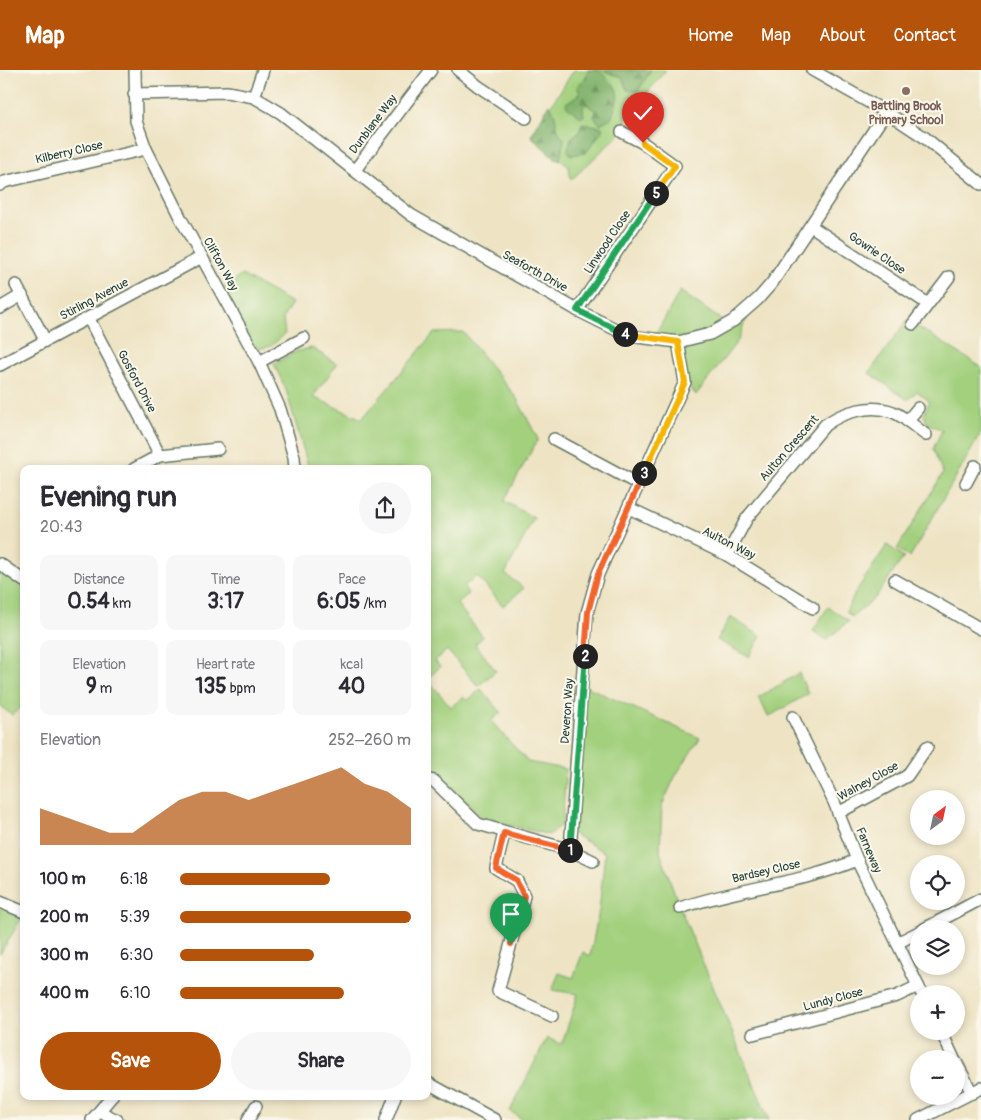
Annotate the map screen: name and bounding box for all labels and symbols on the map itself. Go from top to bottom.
marker: Battling Brook Primary School [900,85,912,97]
street label: Dunblane Way [346,92,401,157]
pin [622,92,664,143]
place label: Battling Brook Primary School [868,99,944,128]
street label: Kilberry Close [34,137,104,167]
pin: 5 [644,180,668,206]
street label: Linwood Close [581,208,634,277]
street label: Gowrie Close [845,229,908,278]
street label: Clifton Way [200,235,241,294]
street label: Seaforth Drive [500,247,570,296]
street label: Stirling Avenue [57,275,131,324]
pin: 4 [612,322,638,346]
street label: Gosford Drive [114,347,159,415]
street label: Aulton Crescent [757,412,822,484]
pin: 3 [632,460,656,486]
street label: Aulton Way [700,524,758,563]
pin: 2 [572,644,598,668]
street label: Deveron Way [558,678,577,744]
street label: Walney Close [835,759,901,804]
north arrow [910,790,965,845]
street label: Farneway [852,825,885,875]
pin: 1 [558,838,582,862]
street label: Bardsey Close [731,856,802,887]
pin [490,893,532,944]
street label: Lundy Close [802,984,865,1015]

